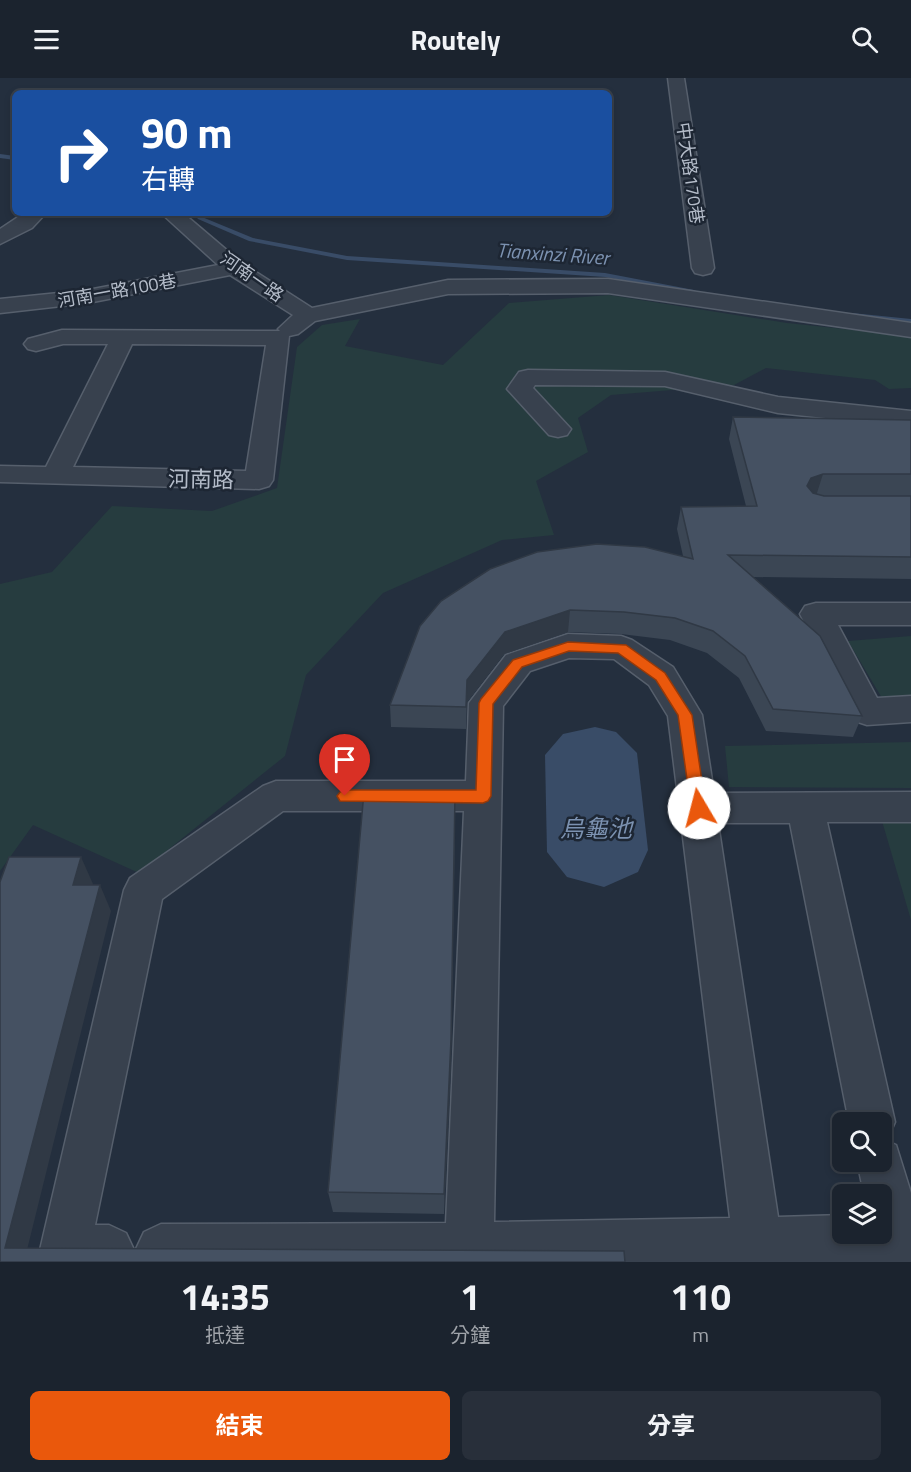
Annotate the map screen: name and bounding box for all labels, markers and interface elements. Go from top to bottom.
text: Routely [410,19,501,60]
icon: menu [30,23,63,56]
icon: search [848,23,881,56]
text: 90 m [141,100,233,164]
icon: right [42,114,120,192]
street label: 中大路170巷 [670,120,711,225]
text: 右轉 [141,158,195,199]
water label: Tianxinzi River [496,234,613,273]
street label: 河南一路 [215,245,290,308]
street label: 河南一路100巷 [55,267,178,314]
street label: 河南路 [168,461,234,497]
pin [319,734,370,796]
icon: arrive [328,743,361,776]
position arrow [667,776,731,840]
water label: 烏龜池 [560,810,635,846]
map controls [832,1112,892,1244]
button: search [832,1112,892,1172]
button: layers [832,1184,892,1244]
text: 14:35 [180,1269,270,1324]
text: 1 [460,1269,480,1324]
text: 110 [670,1269,731,1324]
text: 抵達 [205,1319,245,1350]
text: 分鐘 [450,1319,490,1350]
text: m [692,1319,709,1350]
button: 結束 [30,1391,450,1460]
button: 分享 [462,1391,881,1460]

